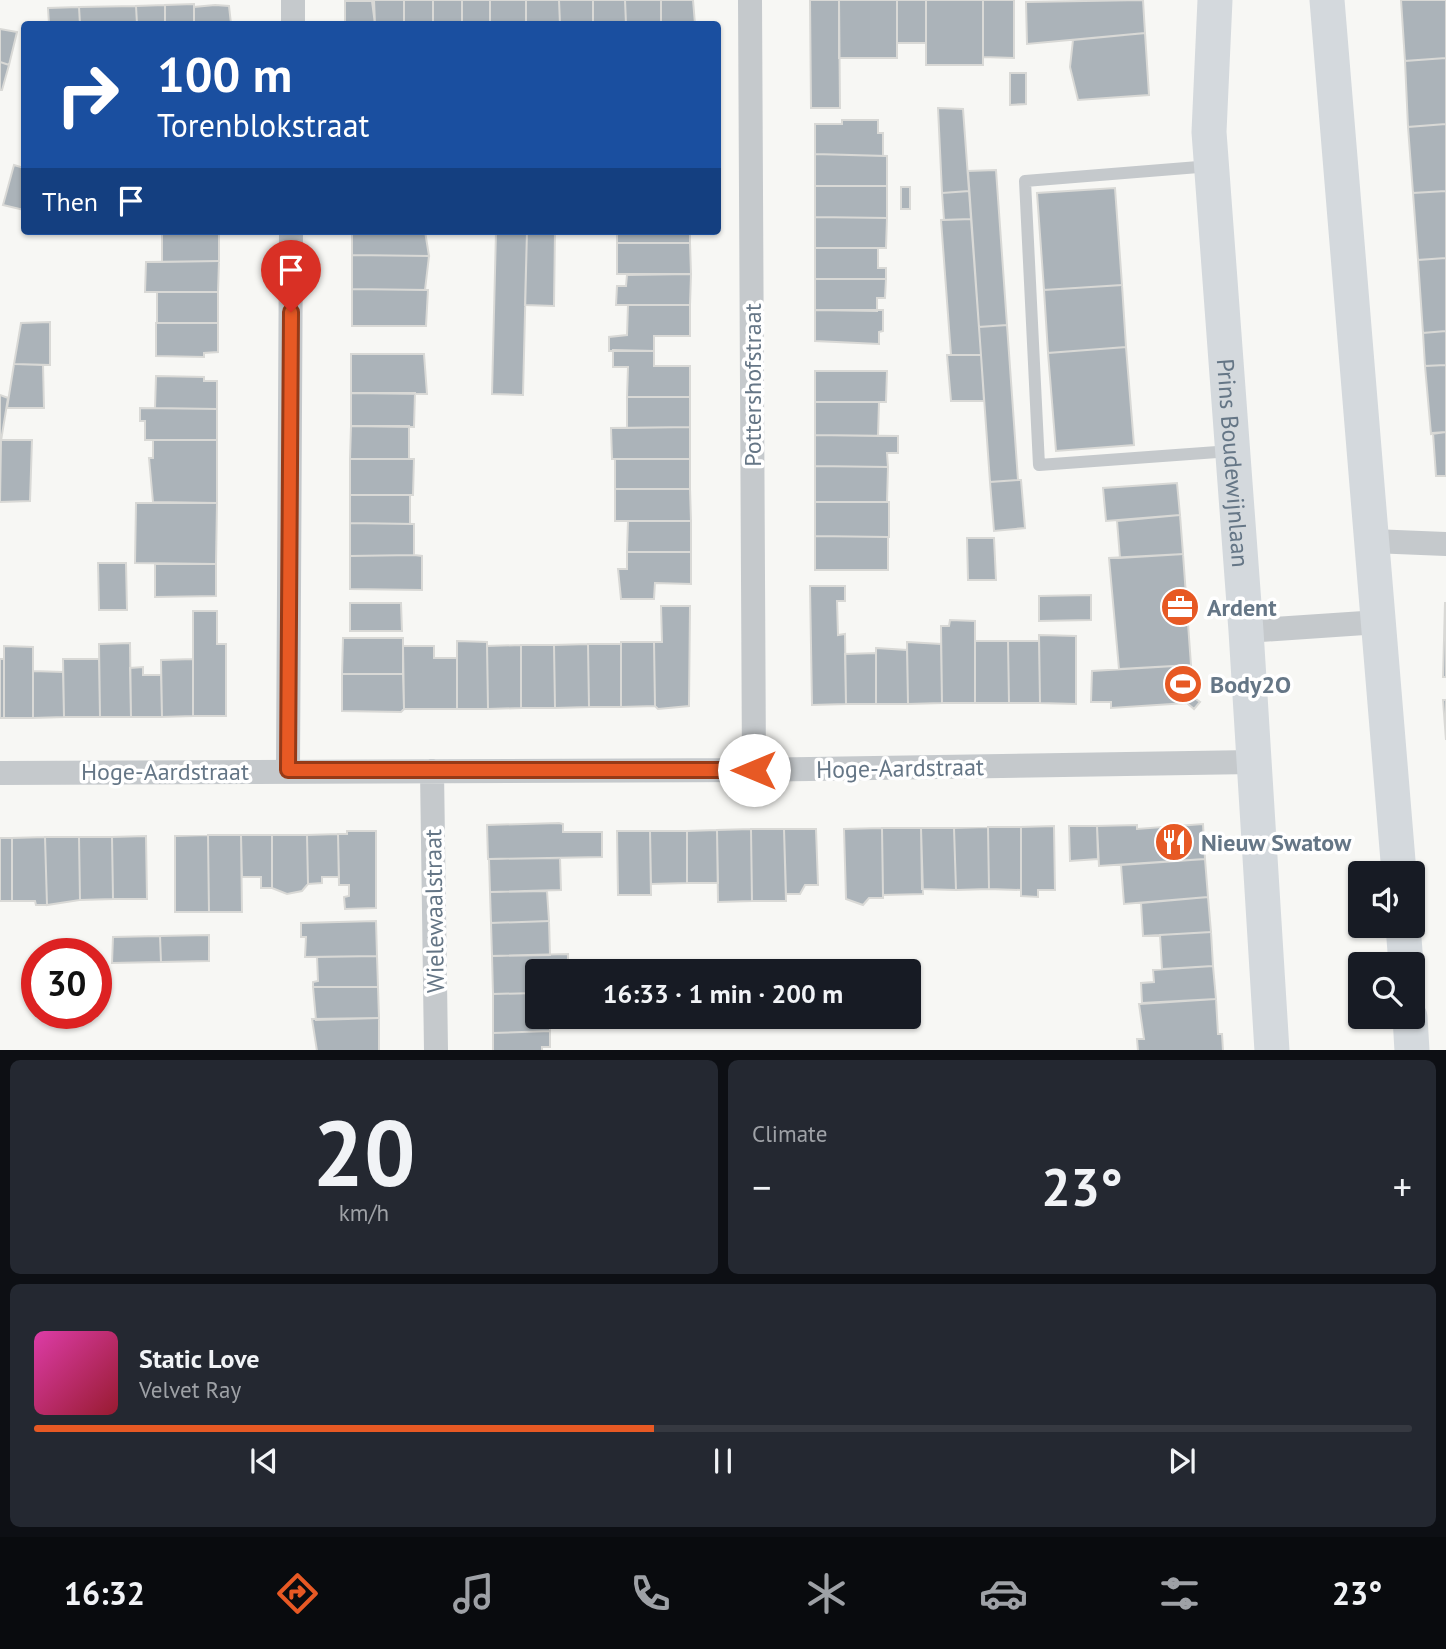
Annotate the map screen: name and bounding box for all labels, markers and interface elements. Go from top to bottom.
text: 100 m [157,42,292,106]
icon: right [42,49,133,140]
text: Torenblokstraat [157,104,369,146]
icon: arrive [112,182,150,220]
text: Then [42,185,98,218]
pin [261,240,321,312]
icon: arrive [272,251,310,289]
street label: Pottershofstraat [737,303,768,467]
street label: Prins Boudewijnlaan [1210,358,1257,568]
office icon: Ardent [1159,586,1201,628]
place label: Ardent [1207,592,1277,623]
sports icon: Body2O [1162,663,1204,705]
place label: Body2O [1210,669,1291,700]
position arrow [717,733,791,807]
street label: Hoge-Aardstraat [816,751,984,785]
street label: Hoge-Aardstraat [81,756,249,787]
restaurant icon: Nieuw Swatow [1153,821,1195,863]
place label: Nieuw Swatow [1201,827,1352,858]
street label: Wielewaalstraat [417,829,451,993]
map controls [1348,861,1425,1029]
button: sound [1348,861,1425,938]
speed limit sign: 30 [21,938,112,1029]
button: search [1348,952,1425,1029]
text: 16:33 · 1 min · 200 m [603,977,843,1010]
text: 20 [312,1093,416,1211]
text: Climate [752,1119,827,1148]
text: 23° [1041,1153,1123,1220]
text: − [752,1162,771,1211]
text: + [1393,1162,1412,1211]
text: km/h [339,1198,389,1227]
text: Static Love [139,1342,260,1375]
text: Velvet Ray [139,1375,241,1404]
icon: previous [245,1442,283,1480]
icon: pause [704,1442,742,1480]
icon: next [1163,1442,1201,1480]
icon: directions [273,1569,322,1618]
icon: music [449,1569,498,1618]
icon: phone [626,1569,675,1618]
icon: climate [802,1569,851,1618]
icon: car [979,1569,1028,1618]
icon: filters [1155,1569,1204,1618]
text: 16:32 [64,1572,145,1614]
text: 23° [1332,1572,1382,1614]

